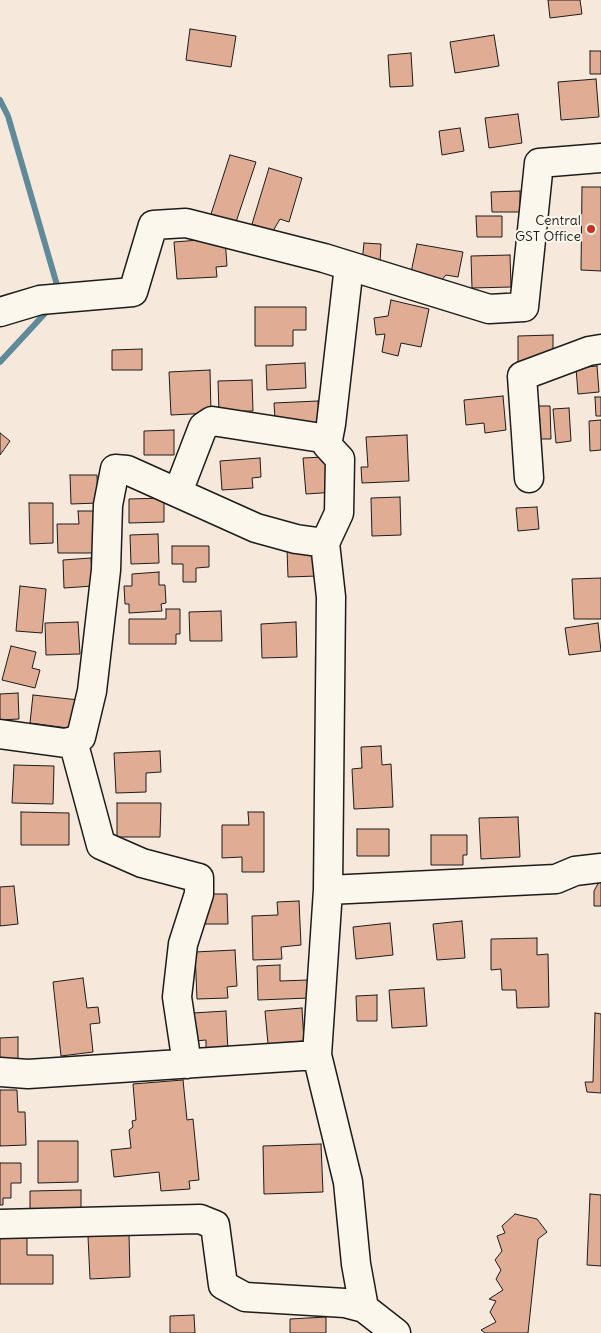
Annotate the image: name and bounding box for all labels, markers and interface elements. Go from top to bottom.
place label: Central GST Office [515,213,581,246]
marker: Central GST Office [585,223,597,235]

